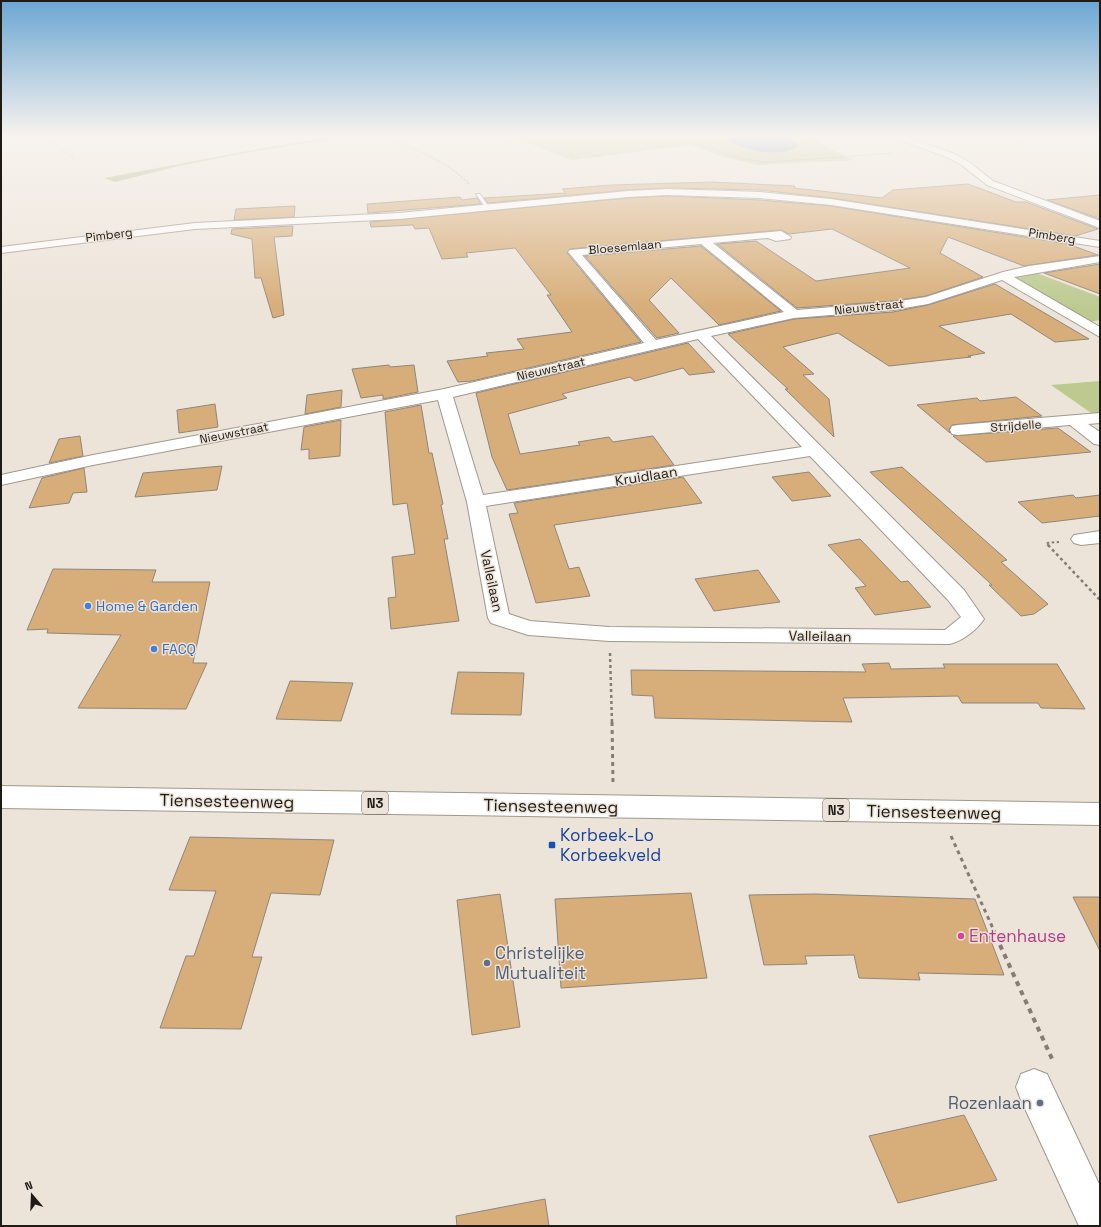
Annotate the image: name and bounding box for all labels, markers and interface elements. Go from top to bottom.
street label: Pimberg [85,224,133,246]
street label: Pimberg [1027,224,1077,248]
street label: Bloesemlaan [588,236,662,258]
street label: Nieuwstraat [833,295,905,319]
street label: Nieuwstraat [515,353,587,385]
street label: Strijdelle [990,416,1042,436]
street label: Nieuwstraat [198,418,270,448]
street label: Kruidlaan [614,462,678,490]
street label: Valleilaan [477,548,507,614]
place label: Home & Garden [96,597,198,615]
marker: Home & Garden [83,601,93,611]
street label: Valleilaan [788,626,852,646]
place label: FACQ [162,640,196,658]
marker: FACQ [149,644,159,654]
street label: Tiensesteenweg [159,789,295,813]
road number: N3 [362,792,388,814]
street label: Tiensesteenweg [483,794,619,818]
road number: N3 [823,799,849,821]
street label: Tiensesteenweg [866,800,1002,824]
place label: Korbeek-Lo Korbeekveld [560,824,661,866]
marker: Korbeek-Lo Korbeekveld [547,840,557,850]
place label: Entenhause [969,925,1066,947]
marker: Entenhause [956,931,966,941]
place label: Christelijke Mutualiteit [495,942,586,984]
marker: Christelijke Mutualiteit [482,958,492,968]
place label: Rozenlaan [948,1092,1032,1114]
marker: Rozenlaan [1035,1098,1045,1108]
north arrow [12,1175,52,1215]
text: N [23,1178,35,1193]

